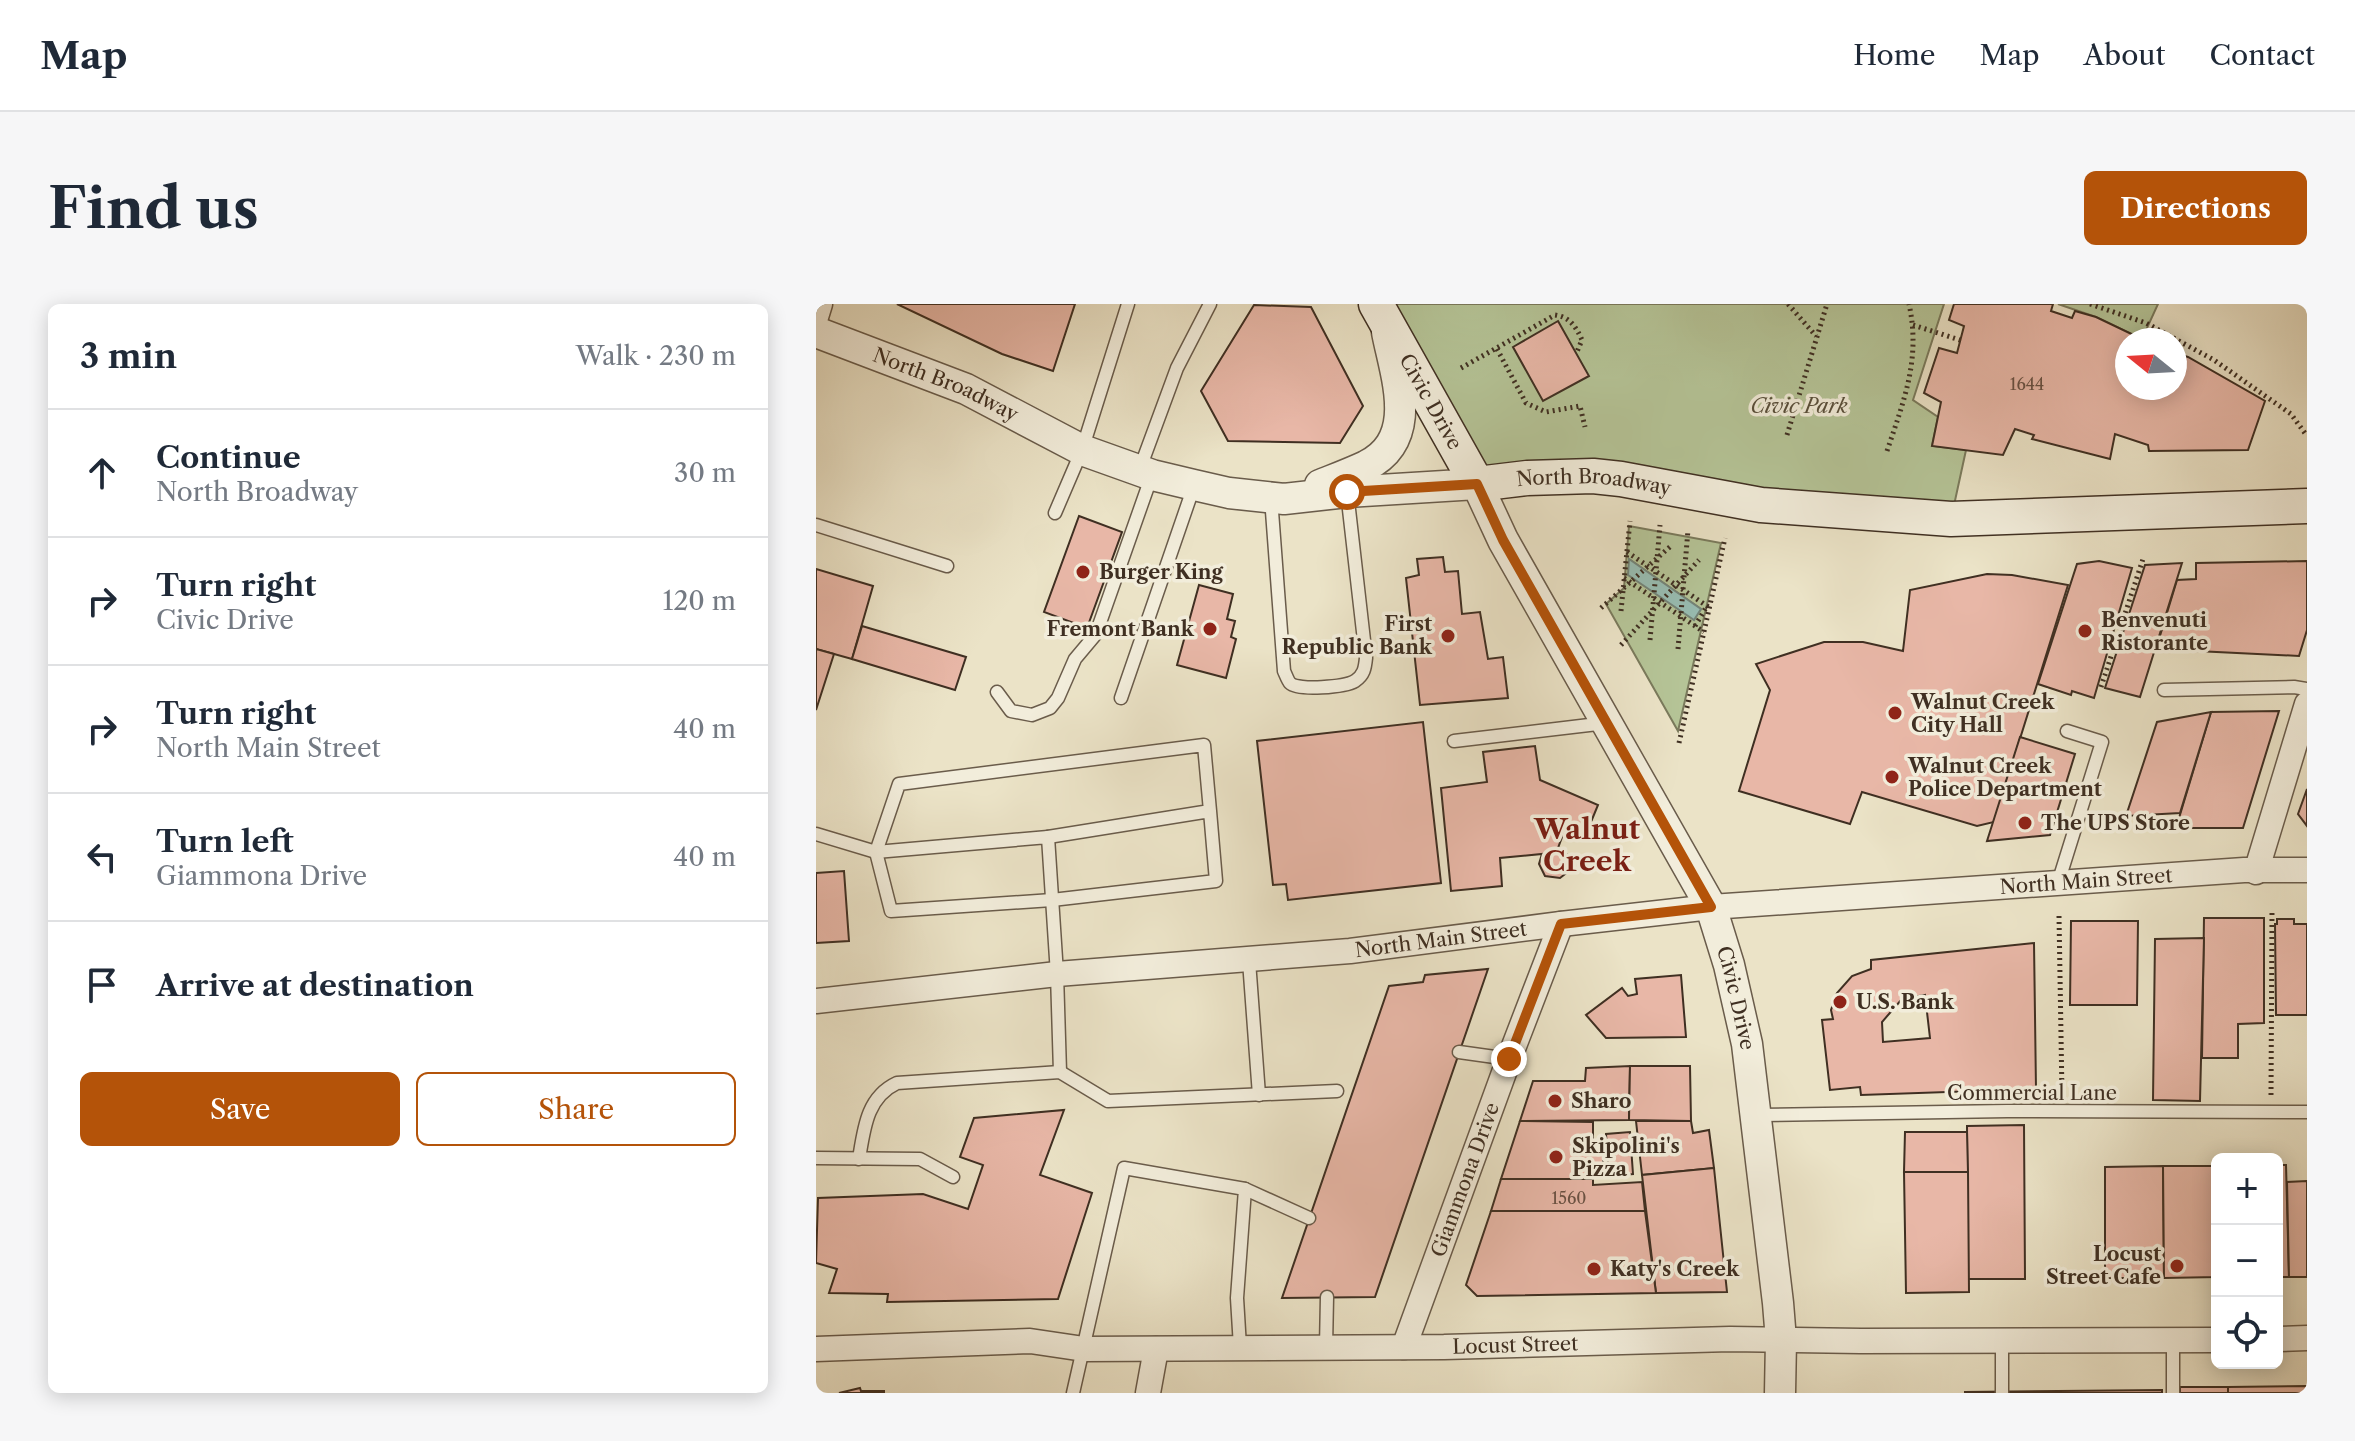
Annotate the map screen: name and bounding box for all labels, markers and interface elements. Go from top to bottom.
text: Map [40,32,128,79]
text: Home [1853,38,1935,72]
text: Map [1979,38,2039,72]
text: About [2083,38,2165,72]
text: Contact [2209,38,2315,72]
button: Directions [2084,171,2307,245]
text: Find us [48,174,259,243]
north arrow [2115,328,2187,400]
text: 3 min [80,335,177,377]
text: Walk · 230 m [576,340,736,372]
street label: North Broadway [870,343,1023,427]
street label: Civic Drive [1394,350,1467,454]
house number: 1644 [2010,374,2044,394]
park label: Civic Park [1750,394,1848,418]
text: Continue [156,439,301,476]
icon: ahead [80,451,124,495]
text: 30 m [674,457,736,489]
street label: North Broadway [1515,464,1674,500]
route start [1329,474,1365,510]
text: North Broadway [156,476,358,508]
place label: Burger King [1099,560,1224,584]
marker: Burger King [1074,563,1092,581]
text: Turn right [156,567,316,604]
icon: right [80,579,124,623]
text: 120 m [662,585,736,617]
text: Civic Drive [156,604,294,636]
place label: Benvenuti Ristorante [2101,608,2208,655]
place label: First Republic Bank [1282,612,1433,659]
place label: Fremont Bank [1046,617,1195,641]
marker: Fremont Bank [1201,620,1219,638]
marker: Benvenuti Ristorante [2076,622,2094,640]
marker: First Republic Bank [1439,627,1457,645]
place label: Walnut Creek City Hall [1910,690,2055,737]
text: Turn right [156,695,316,732]
marker: Walnut Creek City Hall [1886,704,1904,722]
icon: right [80,707,124,751]
text: 40 m [673,713,736,745]
text: North Main Street [156,732,381,764]
place label: Walnut Creek Police Department [1907,754,2102,801]
marker: Walnut Creek Police Department [1883,768,1901,786]
place label: The UPS Store [2041,811,2190,835]
district label: Walnut Creek [1533,812,1641,878]
marker: The UPS Store [2016,814,2034,832]
text: Turn left [156,823,293,860]
icon: left [80,835,124,879]
text: 40 m [673,841,736,873]
text: Giammona Drive [156,860,367,892]
street label: North Main Street [1999,863,2173,899]
street label: North Main Street [1354,916,1528,962]
street label: Civic Drive [1712,943,1760,1051]
icon: arrive [80,963,124,1007]
text: Arrive at destination [156,967,474,1004]
place label: U.S. Bank [1856,990,1955,1014]
marker: U.S. Bank [1831,993,1849,1011]
route end [1491,1041,1527,1077]
button: Save [80,1072,400,1146]
button: Share [416,1072,736,1146]
street label: Commercial Lane [1947,1081,2117,1105]
place label: Sharo [1571,1089,1631,1113]
marker: Sharo [1546,1092,1564,1110]
street label: Giammona Drive [1426,1099,1504,1260]
place label: Skipolini's Pizza [1572,1134,1680,1181]
marker: Skipolini's Pizza [1547,1148,1565,1166]
map controls [2211,1153,2283,1369]
button: + [2211,1153,2283,1225]
house number: 1560 [1552,1188,1586,1208]
button: − [2211,1225,2283,1297]
place label: Locust Street Cafe [2046,1242,2161,1289]
place label: Katy's Creek [1610,1257,1740,1281]
marker: Locust Street Cafe [2168,1257,2186,1275]
marker: Katy's Creek [1585,1260,1603,1278]
button: locate [2211,1297,2283,1369]
street label: Locust Street [1452,1331,1579,1359]

